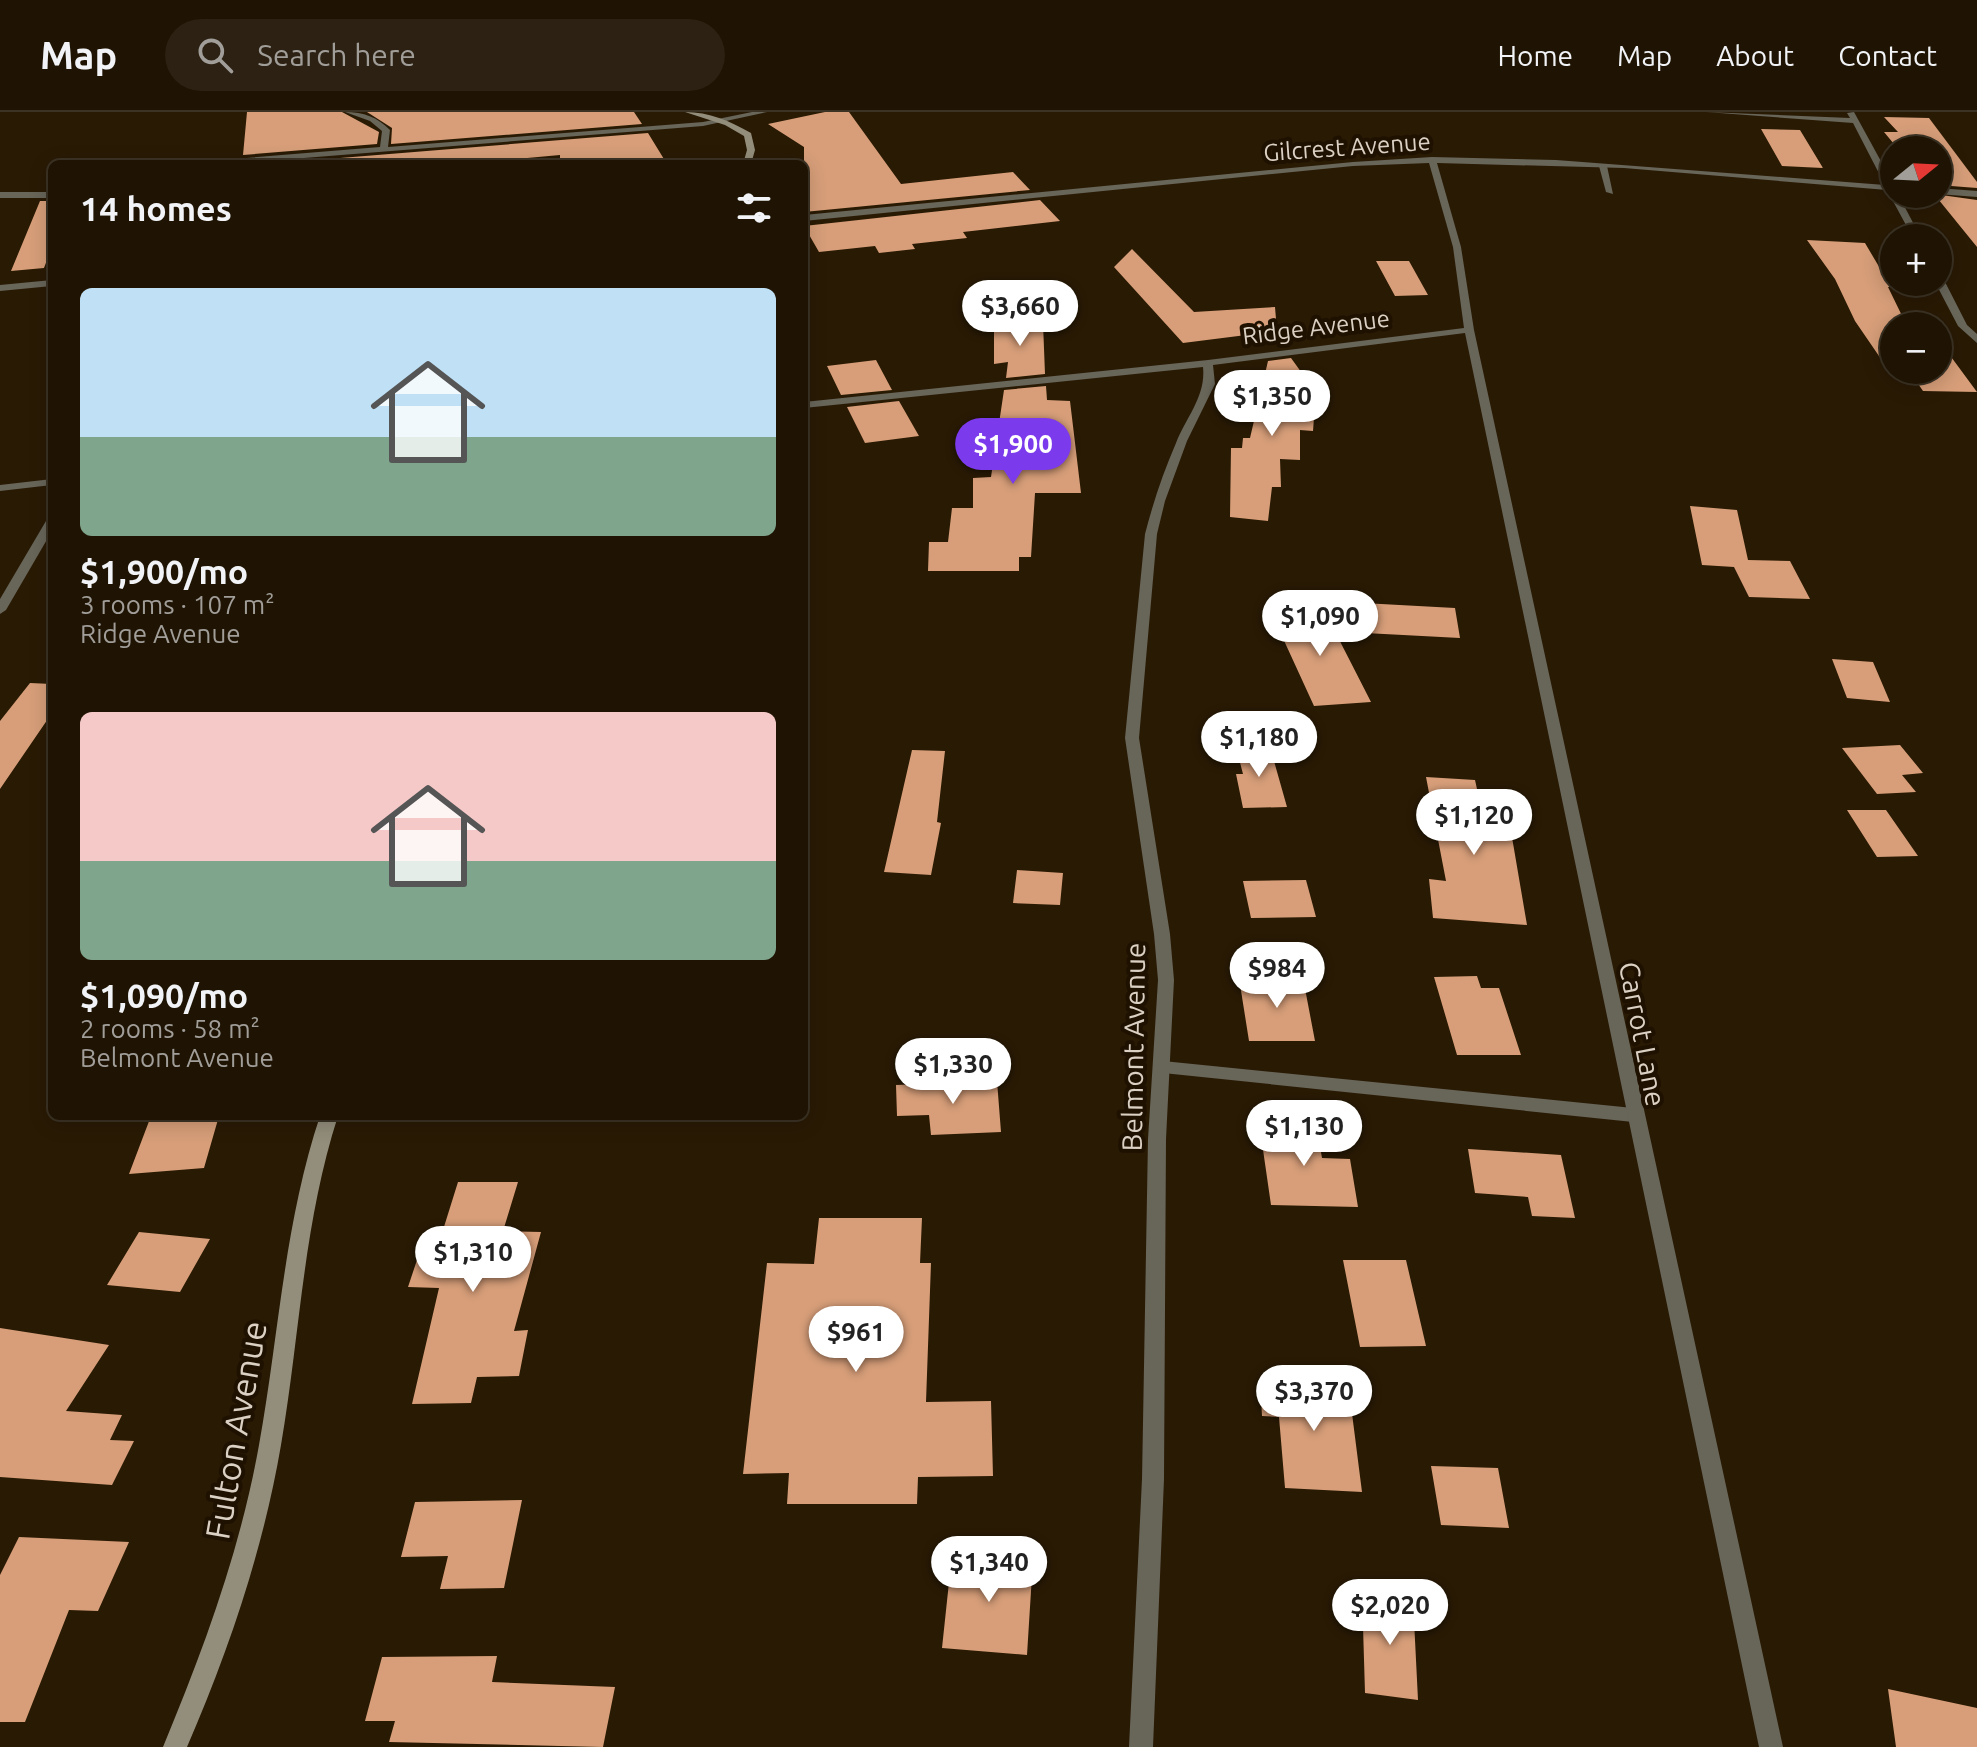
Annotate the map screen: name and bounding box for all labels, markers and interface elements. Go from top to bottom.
search box [165,19,725,91]
icon: search [193,33,237,77]
text: Map [40,34,117,76]
text: Search here [257,38,416,72]
text: Home [1498,40,1573,71]
text: Map [1617,40,1672,71]
text: About [1716,40,1794,71]
text: Contact [1838,40,1937,71]
street label: Gilcrest Avenue [1262,128,1432,166]
north arrow [1880,136,1952,208]
map controls [1880,136,1952,384]
icon: filters [732,186,776,230]
text: 14 homes [80,189,232,227]
button: + [1880,224,1952,296]
pin: $3,660 [955,280,1085,348]
text: $3,660 [980,291,1060,320]
street label: Ridge Avenue [1241,305,1391,349]
button: − [1880,312,1952,384]
icon: home [356,340,500,484]
pin: $1,350 [1207,370,1337,438]
text: $1,350 [1232,381,1312,410]
pin: $1,900 [948,418,1078,486]
text: $1,900 [973,429,1053,458]
text: $1,900/mo [80,552,248,590]
text: 3 rooms · 107 m² [80,590,275,619]
pin: $1,090 [1255,590,1385,658]
text: $1,090 [1280,601,1360,630]
text: Ridge Avenue [80,619,241,648]
pin: $1,180 [1194,711,1324,779]
text: $1,180 [1219,722,1299,751]
icon: home [356,764,500,908]
pin: $1,120 [1409,789,1539,857]
text: $1,120 [1434,800,1514,829]
street label: Belmont Avenue [1116,942,1150,1152]
pin: $984 [1230,942,1324,1010]
text: $984 [1248,953,1306,982]
street label: Carrot Lane [1614,959,1672,1109]
text: $1,090/mo [80,976,248,1014]
text: 2 rooms · 58 m² [80,1014,260,1043]
pin: $1,330 [888,1038,1018,1106]
text: Belmont Avenue [80,1043,274,1072]
text: $1,330 [913,1049,993,1078]
pin: $1,130 [1239,1100,1369,1168]
text: $1,130 [1264,1111,1344,1140]
pin: $1,310 [408,1226,538,1294]
text: $1,310 [433,1237,513,1266]
pin: $961 [809,1306,903,1374]
text: $961 [827,1317,885,1346]
street label: Fulton Avenue [197,1318,273,1542]
pin: $3,370 [1249,1365,1379,1433]
text: $3,370 [1274,1376,1354,1405]
pin: $1,340 [924,1536,1054,1604]
text: $1,340 [949,1547,1029,1576]
pin: $2,020 [1325,1579,1455,1647]
text: $2,020 [1350,1590,1430,1619]

